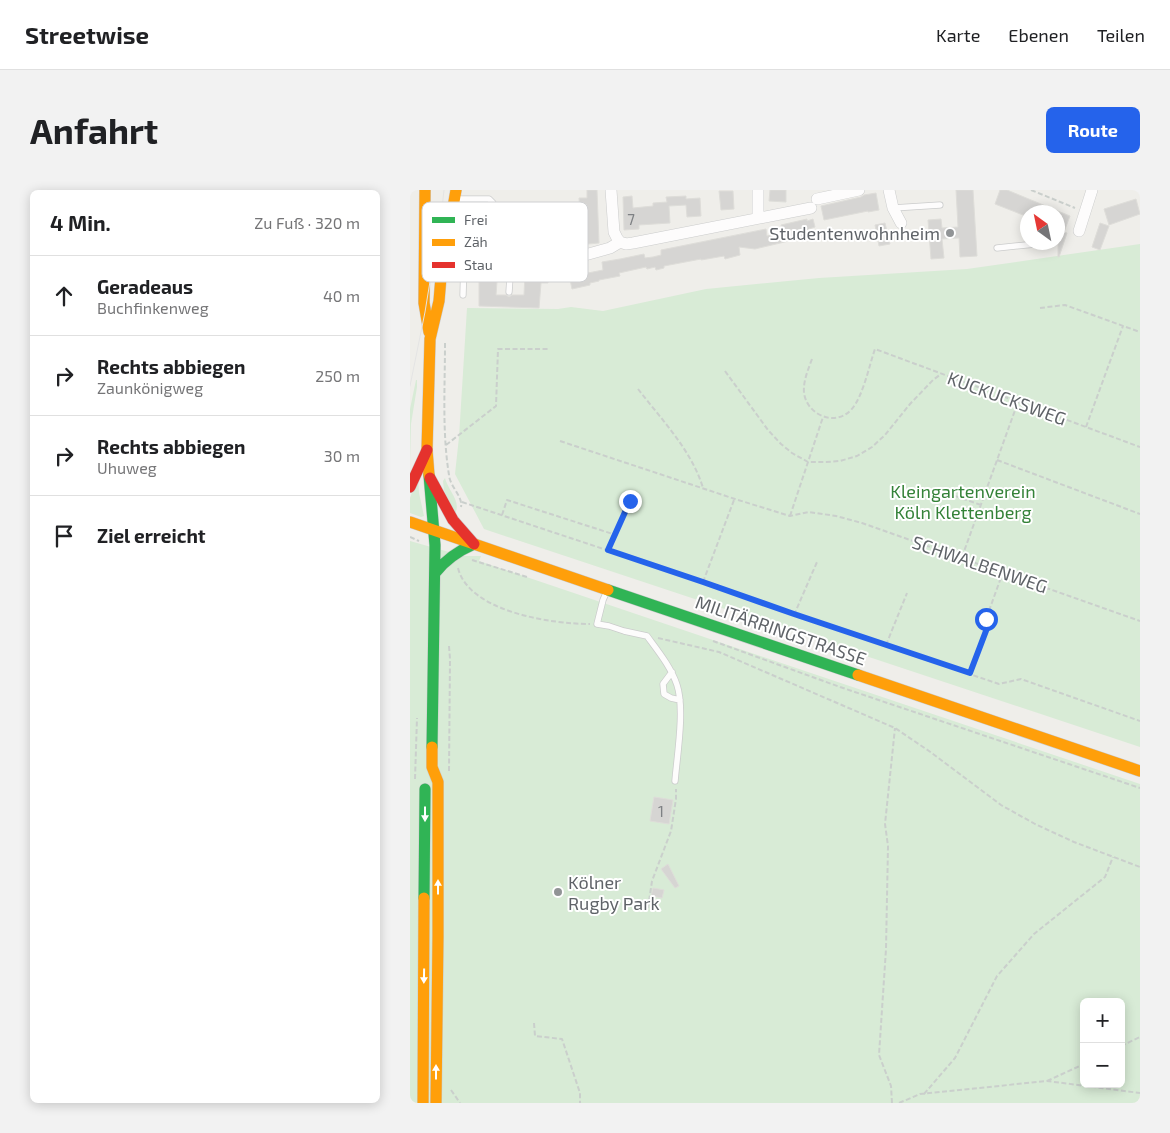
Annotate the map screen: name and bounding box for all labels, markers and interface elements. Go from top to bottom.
text: Streetwise [25,20,149,49]
text: Karte [936,24,980,46]
text: Ebenen [1008,24,1069,46]
text: Teilen [1097,24,1145,46]
button: Route [1046,107,1140,153]
text: Anfahrt [30,109,158,151]
legend [422,202,588,282]
north arrow [1020,205,1065,250]
text: 4 Min. [50,210,111,235]
house number: 7 [627,210,635,228]
text: Frei [464,211,488,228]
text: Zu Fuß · 320 m [254,213,360,232]
place label: Studentenwohnheim [769,222,940,244]
marker: Studentenwohnheim [944,227,956,239]
text: Zäh [464,233,488,250]
text: Stau [464,256,493,273]
text: Geradeaus [97,275,193,298]
icon: ahead [50,282,78,310]
text: 40 m [323,286,360,305]
text: Buchfinkenweg [97,298,209,317]
text: Rechts abbiegen [97,355,245,378]
icon: right [50,362,78,390]
text: 250 m [315,366,360,385]
street label: KUCKUCKSWEG [945,366,1069,430]
text: Zaunkönigweg [97,378,203,397]
text: Rechts abbiegen [97,435,245,458]
icon: right [50,442,78,470]
text: 30 m [324,446,360,465]
text: Uhuweg [97,458,157,477]
park label: Kleingartenverein Köln Klettenberg [890,480,1036,523]
route end [619,490,642,513]
icon: arrive [50,522,78,550]
text: Ziel erreicht [97,524,206,547]
street label: SCHWALBENWEG [909,531,1051,597]
street label: MILITÄRRINGSTRASSE [693,590,869,670]
route start [975,608,998,631]
house number: 1 [658,802,664,820]
one-way arrow [421,806,429,822]
place label: Kölner Rugby Park [568,871,660,914]
one-way arrow [434,879,442,895]
marker: Kölner Rugby Park [552,886,564,898]
one-way arrow [420,968,428,984]
map controls [1080,998,1125,1088]
button: + [1080,998,1125,1043]
button: − [1080,1043,1125,1088]
one-way arrow [432,1064,440,1080]

